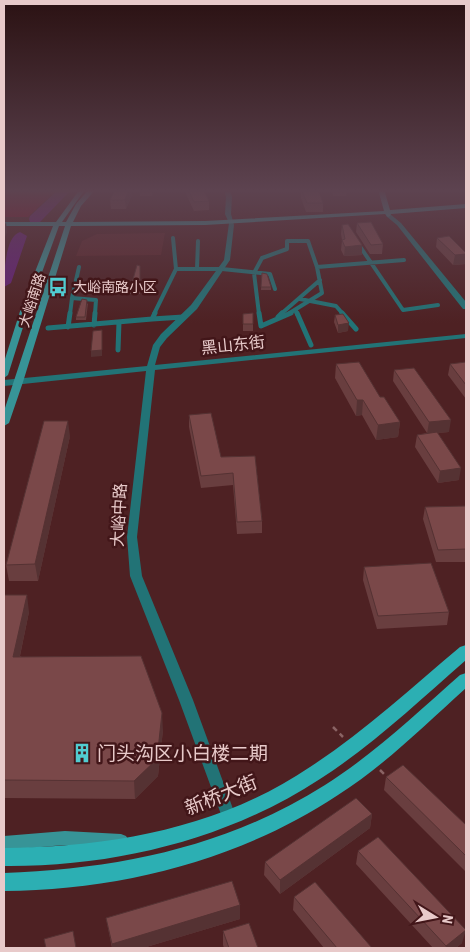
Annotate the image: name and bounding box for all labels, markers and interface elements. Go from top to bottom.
street label: 大峪南路 [16,271,48,329]
bus stop icon: 大峪南路小区 [47,276,69,298]
place label: 大峪南路小区 [73,279,157,295]
street label: 黑山东街 [200,332,266,358]
street label: 大峪中路 [108,483,130,547]
building icon: 门头沟区小白楼二期 [71,742,93,764]
place label: 门头沟区小白楼二期 [97,742,268,765]
street label: 新桥大街 [181,770,261,820]
north arrow [410,892,460,942]
text: N [439,914,456,925]

